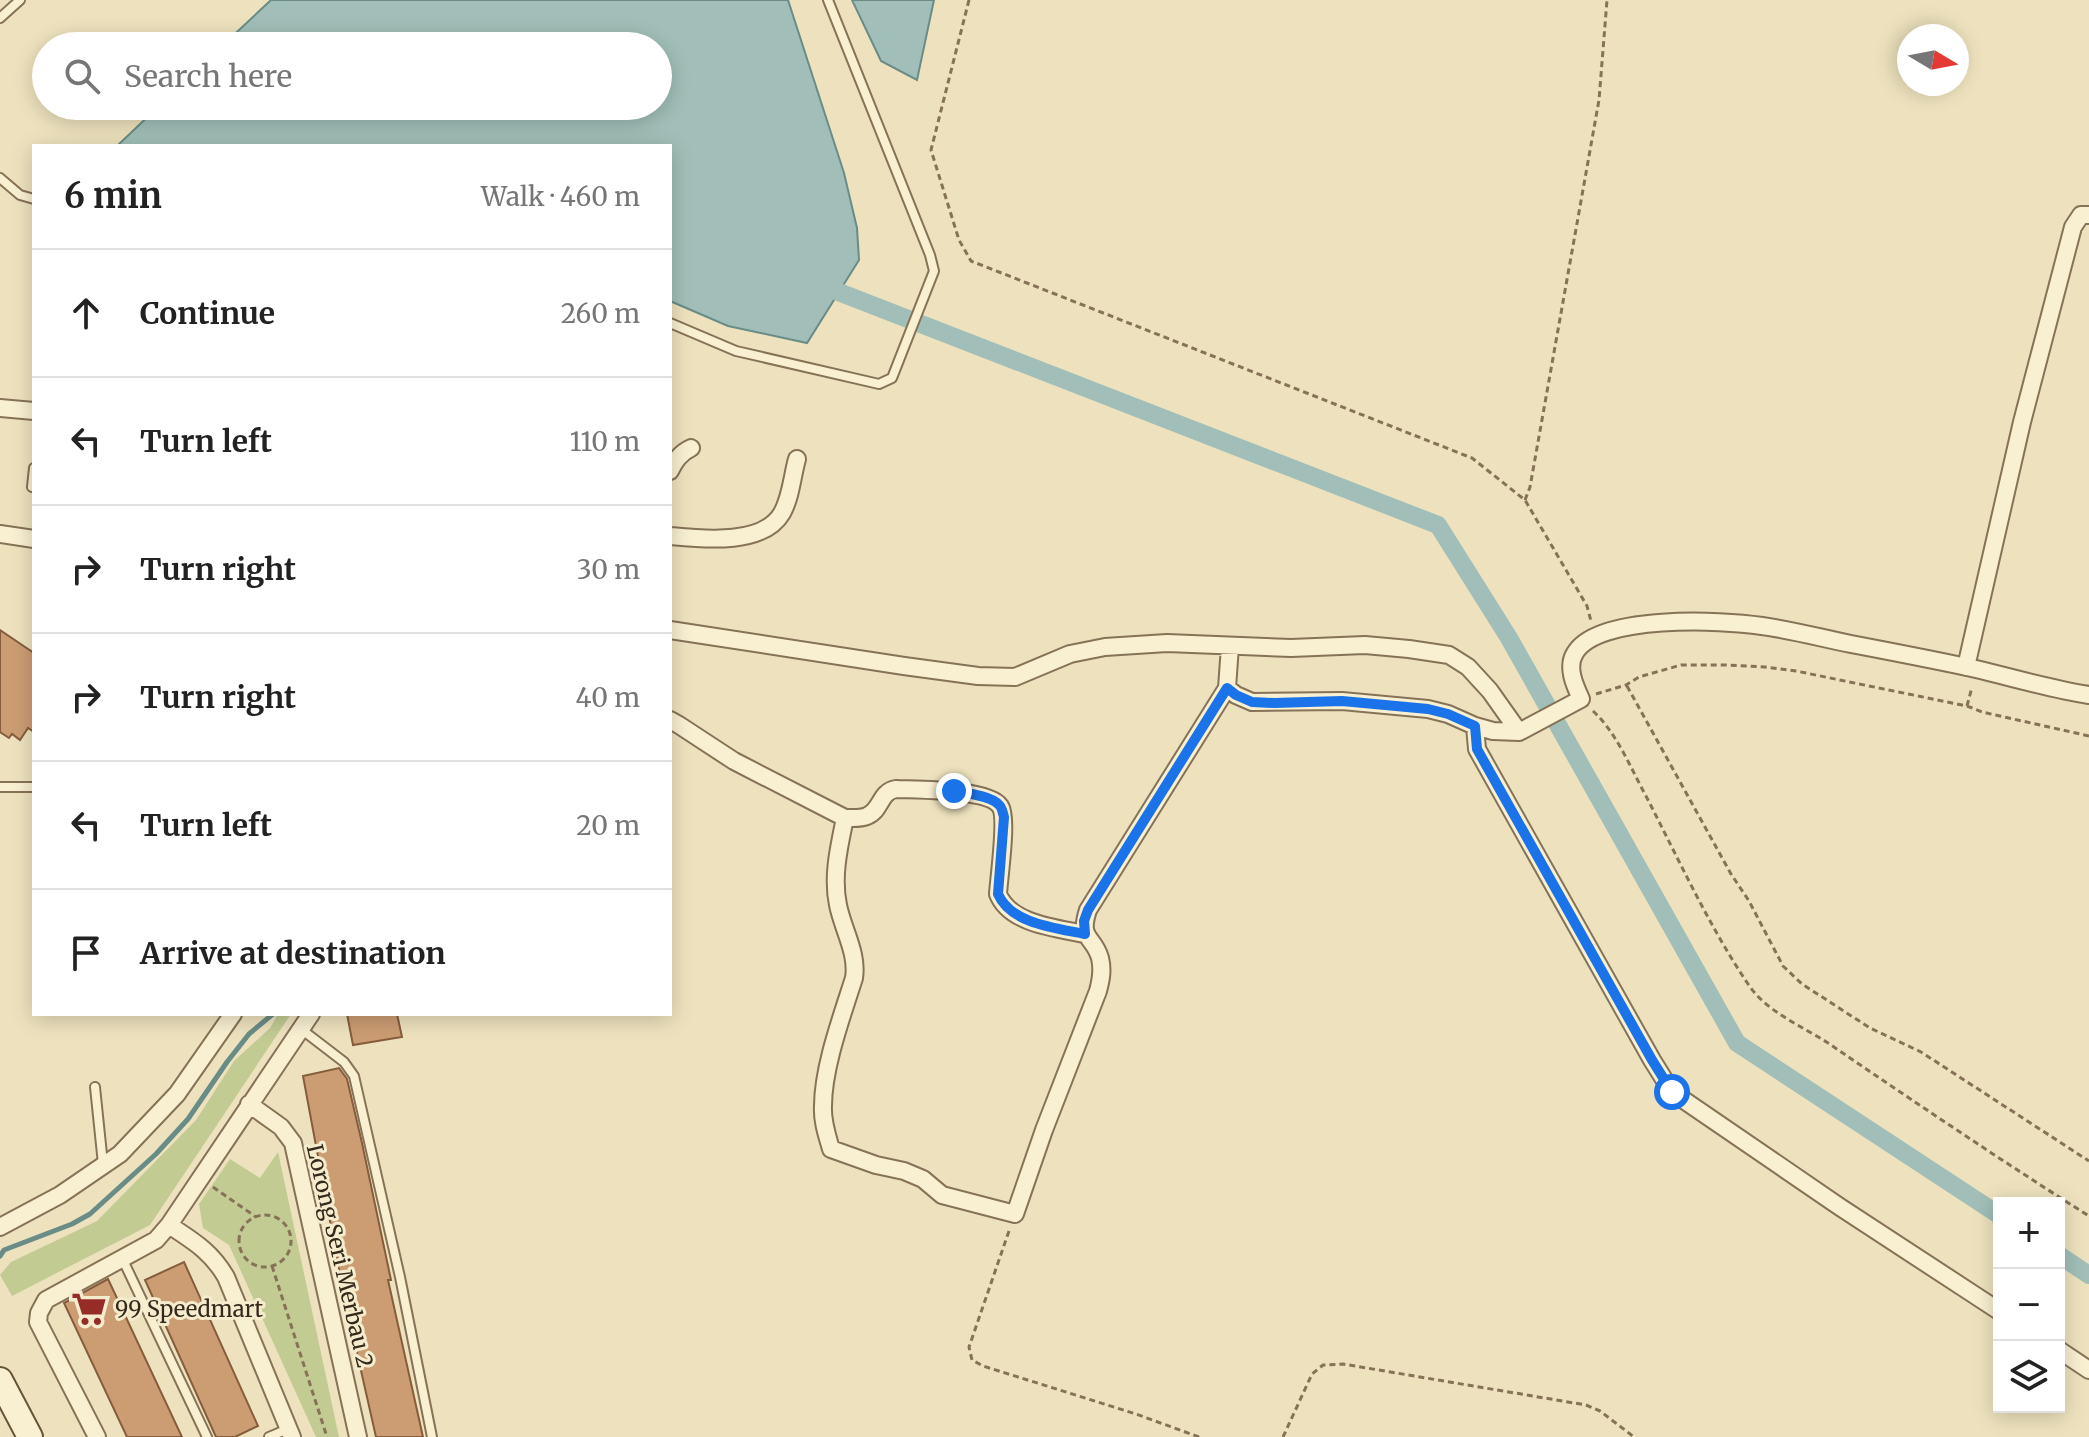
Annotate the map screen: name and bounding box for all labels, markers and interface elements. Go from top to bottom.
north arrow [1897,24,1969,96]
search box [32,32,672,120]
icon: search [60,54,104,98]
text: Search here [124,57,292,95]
text: 6 min [64,175,162,217]
text: Walk · 460 m [481,180,640,213]
icon: ahead [64,291,108,335]
text: Continue [140,294,275,332]
text: 260 m [561,297,640,330]
icon: left [64,419,108,463]
text: Turn left [140,422,272,460]
text: 110 m [570,425,640,458]
icon: right [64,547,108,591]
text: Turn right [140,550,296,588]
text: 30 m [577,553,640,586]
icon: right [64,675,108,719]
text: Turn right [140,678,296,716]
text: 40 m [576,681,640,714]
route end [936,773,972,809]
icon: left [64,803,108,847]
text: Turn left [140,806,272,844]
text: 20 m [576,809,640,842]
icon: arrive [64,931,108,975]
text: Arrive at destination [140,934,446,972]
route start [1654,1074,1690,1110]
street label: Lorong Seri Merbau 2 [301,1142,379,1370]
map controls [1993,1197,2065,1413]
button: + [1993,1197,2065,1269]
button: − [1993,1269,2065,1341]
supermarket icon: 99 Speedmart [70,1290,108,1328]
place label: 99 Speedmart [115,1295,263,1323]
button: layers [1993,1341,2065,1413]

